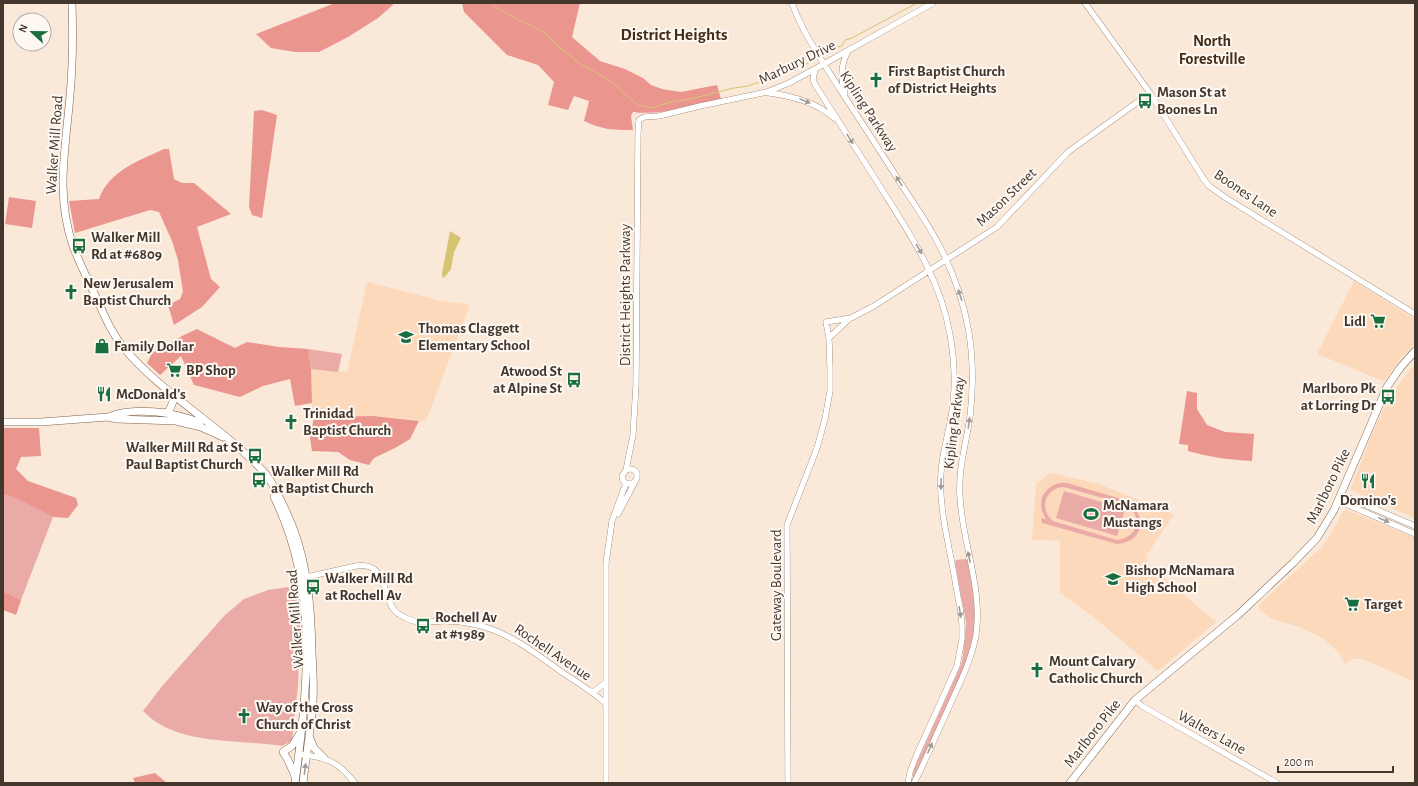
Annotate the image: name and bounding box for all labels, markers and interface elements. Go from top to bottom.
north arrow [12,12,52,52]
text: N [17,23,30,34]
district label: District Heights [621,26,728,43]
district label: North Forestville [1179,33,1246,67]
street label: Marbury Drive [756,37,838,88]
place label: First Baptist Church of District Heights [888,64,1005,96]
street label: Kipling Parkway [837,68,901,155]
church icon: First Baptist Church of District Heights [867,71,885,89]
place label: Mason St at Boones Ln [1157,85,1226,117]
bus stop icon: Mason St at Boones Ln [1136,92,1154,110]
street label: Walker Mill Road [44,95,65,195]
one-way arrow [799,98,811,104]
one-way arrow [846,134,854,145]
street label: Mason Street [973,165,1039,229]
street label: Boones Lane [1211,167,1280,220]
one-way arrow [895,176,903,186]
street label: District Heights Parkway [618,223,633,366]
place label: Walker Mill Rd at #6809 [91,230,162,262]
bus stop icon: Walker Mill Rd at #6809 [70,237,88,255]
one-way arrow [916,243,923,255]
place label: New Jerusalem Baptist Church [83,276,174,308]
church icon: New Jerusalem Baptist Church [62,283,80,301]
one-way arrow [957,289,963,301]
supermarket icon: Lidl [1369,312,1387,330]
place label: Lidl [1344,314,1366,329]
place label: Thomas Claggett Elementary School [418,321,530,353]
school or university icon: Thomas Claggett Elementary School [397,328,415,346]
shop icon: Family Dollar [93,337,111,355]
place label: Family Dollar [114,339,195,354]
supermarket icon: BP Shop [165,361,183,379]
place label: BP Shop [186,363,236,378]
place label: Atwood St at Alpine St [493,364,562,396]
bus stop icon: Atwood St at Alpine St [565,371,583,389]
street label: Kipling Parkway [941,375,968,470]
place label: Marlboro Pk at Lorring Dr [1301,381,1377,413]
restaurant icon: McDonald's [95,385,113,403]
place label: McDonald's [116,387,186,402]
bus stop icon: Marlboro Pk at Lorring Dr [1379,388,1397,406]
place label: Trinidad Baptist Church [303,406,391,438]
church icon: Trinidad Baptist Church [282,413,300,431]
one-way arrow [966,417,972,429]
place label: Walker Mill Rd at St Paul Baptist Church [126,440,243,472]
street label: Marlboro Pike [1304,446,1353,526]
bus stop icon: Walker Mill Rd at St Paul Baptist Church [246,447,264,465]
place label: Walker Mill Rd at Baptist Church [271,464,374,496]
bus stop icon: Walker Mill Rd at Baptist Church [250,471,268,489]
restaurant icon: Domino's [1359,472,1377,490]
one-way arrow [938,478,944,491]
place label: Domino's [1340,493,1397,508]
place label: McNamara Mustangs [1103,498,1169,530]
sports icon: McNamara Mustangs [1082,505,1100,523]
one-way arrow [1378,517,1390,524]
street label: Gateway Boulevard [769,529,784,641]
one-way arrow [966,551,972,563]
place label: Bishop McNamara High School [1125,563,1235,595]
street label: Walker Mill Road [285,569,306,669]
school or university icon: Bishop McNamara High School [1104,570,1122,588]
place label: Walker Mill Rd at Rochell Av [325,571,413,603]
bus stop icon: Walker Mill Rd at Rochell Av [304,578,322,596]
supermarket icon: Target [1343,595,1361,613]
place label: Target [1364,597,1402,612]
one-way arrow [957,606,963,618]
place label: Rochell Av at #1989 [435,610,497,642]
bus stop icon: Rochell Av at #1989 [414,617,432,635]
street label: Rochell Avenue [512,621,594,684]
place label: Mount Calvary Catholic Church [1049,654,1143,686]
church icon: Mount Calvary Catholic Church [1028,661,1046,679]
street label: Marlboro Pike [1061,696,1123,770]
place label: Way of the Cross Church of Christ [256,700,353,732]
church icon: Way of the Cross Church of Christ [235,707,253,725]
street label: Walters Lane [1175,708,1248,757]
one-way arrow [928,741,934,753]
scale bar [1278,748,1393,774]
text: 200 m [1284,756,1314,768]
one-way arrow [301,763,308,775]

